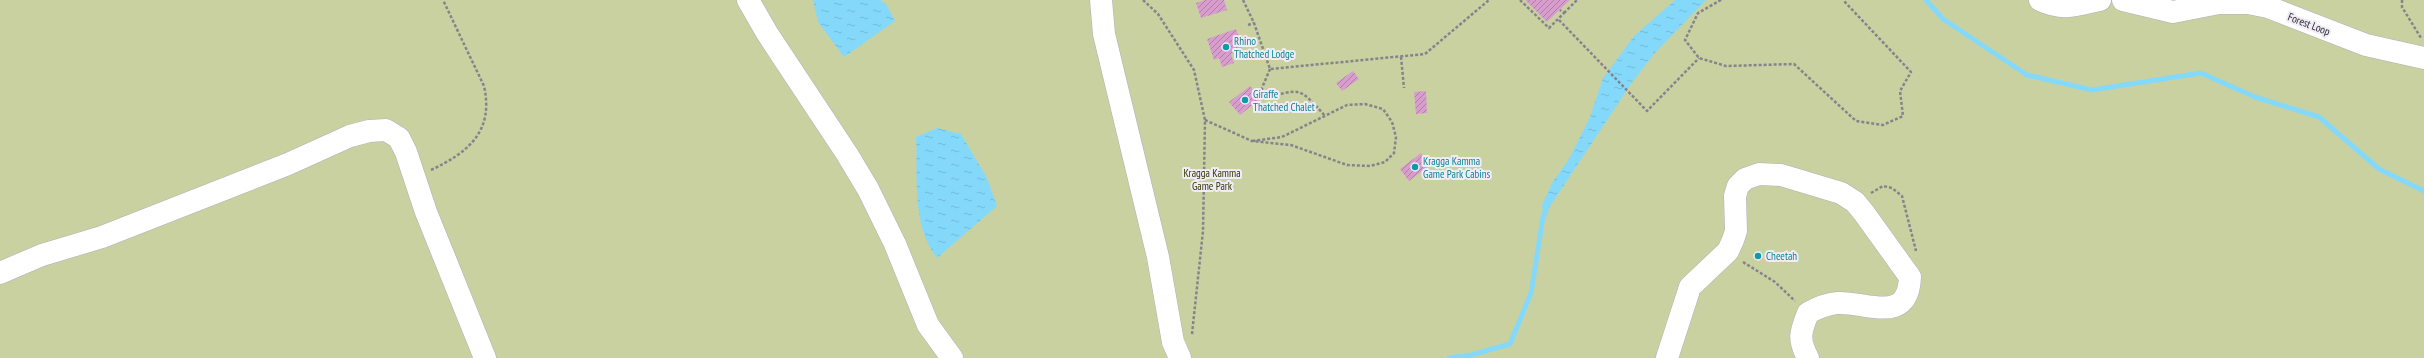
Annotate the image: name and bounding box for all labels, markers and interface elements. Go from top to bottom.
street label: Forest Loop [2286,10,2332,39]
place label: Rhino Thatched Lodge [1234,34,1295,61]
marker: Rhino Thatched Lodge [1221,42,1231,52]
place label: Giraffe Thatched Chalet [1253,87,1315,114]
marker: Giraffe Thatched Chalet [1240,95,1250,105]
place label: Kragga Kamma Game Park Cabins [1423,154,1491,181]
marker: Kragga Kamma Game Park Cabins [1410,162,1420,172]
park label: Kragga Kamma Game Park [1183,166,1241,193]
place label: Cheetah [1766,249,1797,263]
marker: Cheetah [1753,251,1763,261]

